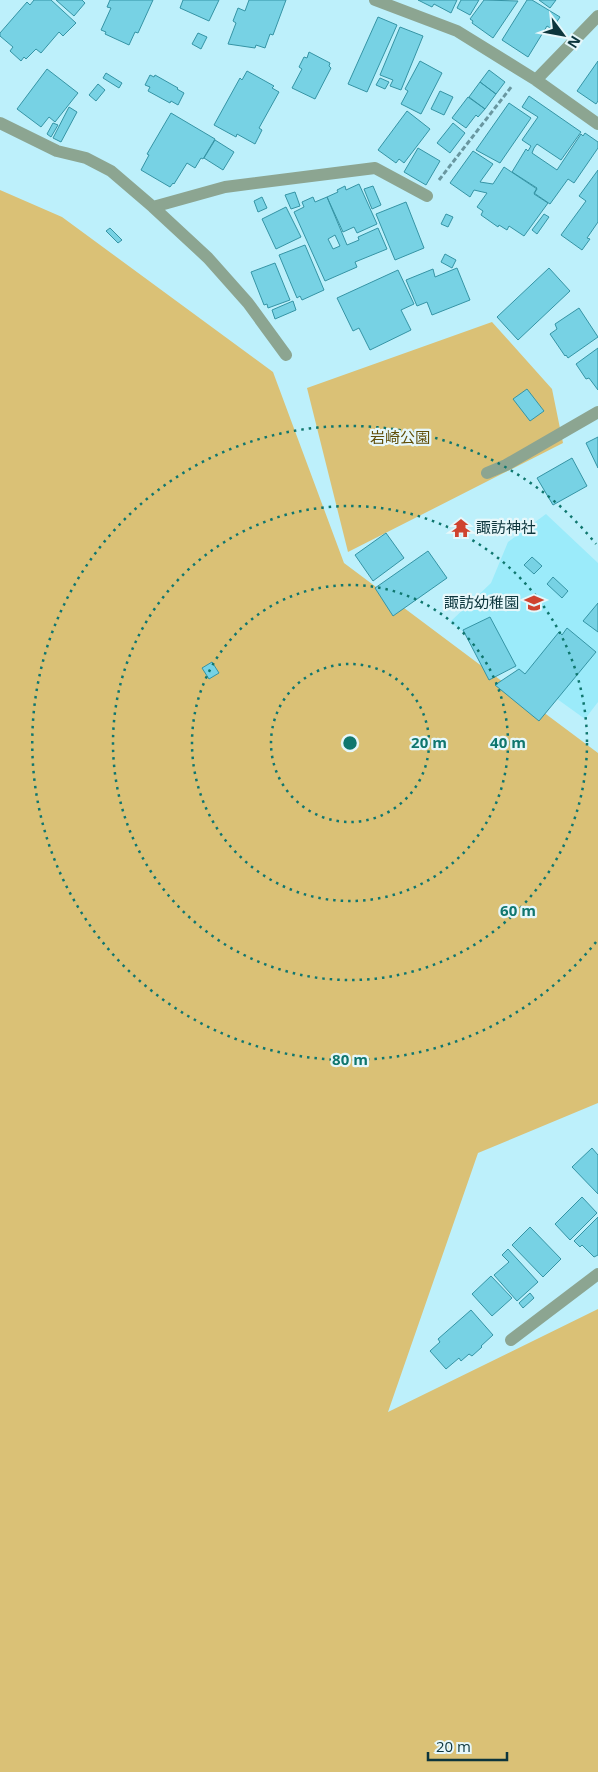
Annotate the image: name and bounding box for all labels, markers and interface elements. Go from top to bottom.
north arrow [538,10,588,60]
text: N [563,32,586,52]
park label: 岩崎公園 [370,427,430,447]
temple icon: 諏訪神社 [450,517,472,539]
place label: 諏訪神社 [476,517,536,537]
place label: 諏訪幼稚園 [444,592,519,612]
school or university icon: 諏訪幼稚園 [523,592,545,614]
text: 20 m [411,732,447,752]
text: 40 m [490,732,526,752]
centre of rings [341,734,359,752]
text: 60 m [500,900,536,920]
text: 80 m [332,1049,368,1069]
scale bar [428,1730,507,1762]
text: 20 m [436,1736,471,1756]

